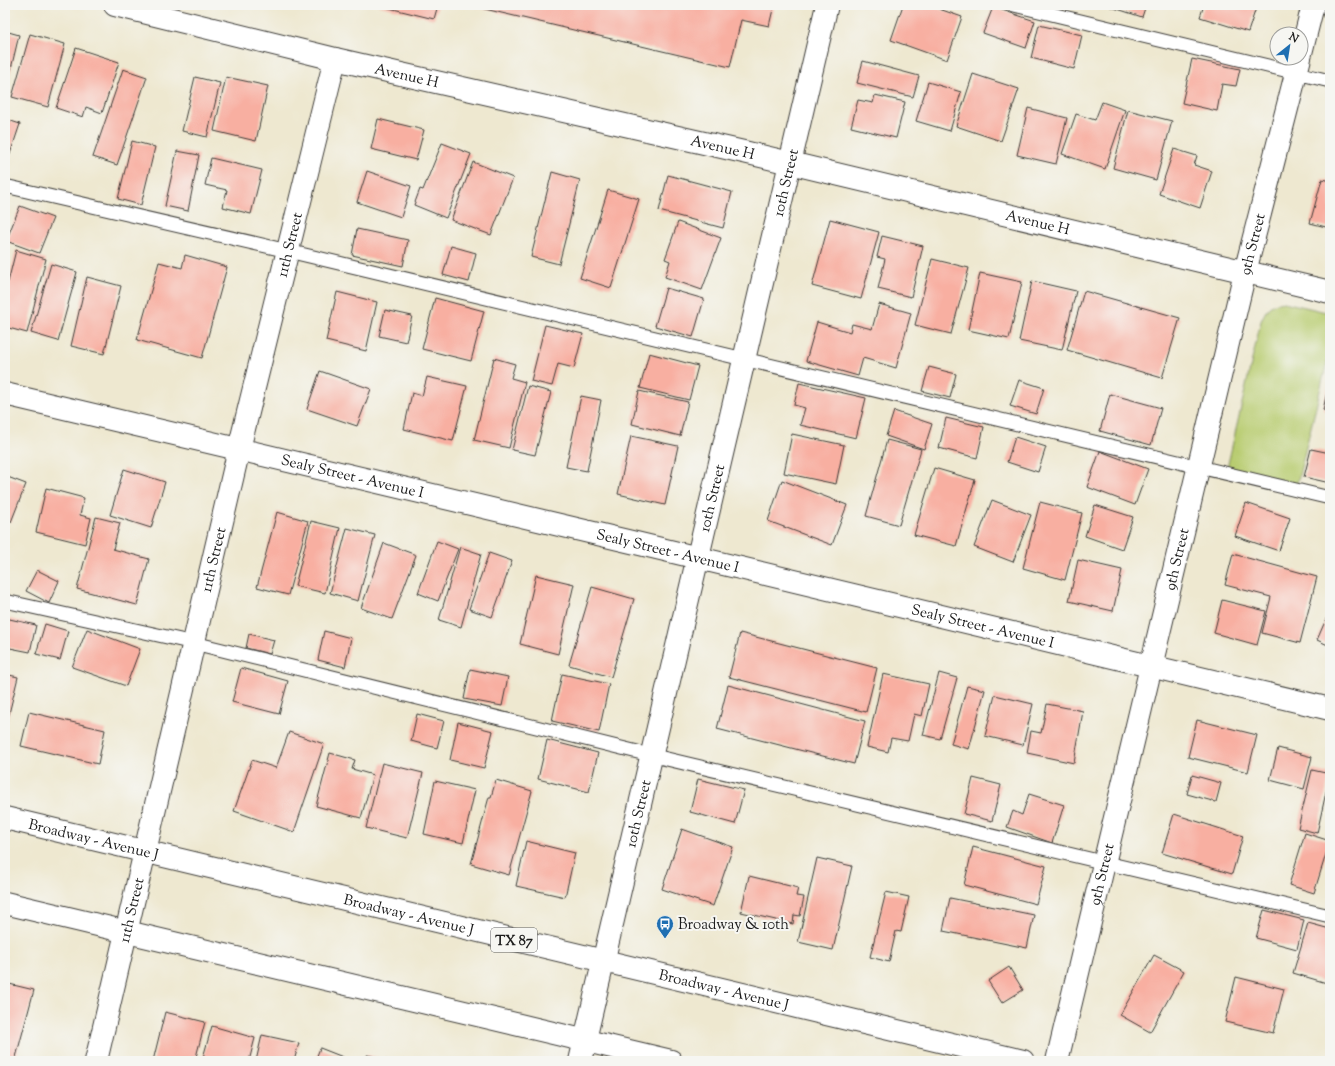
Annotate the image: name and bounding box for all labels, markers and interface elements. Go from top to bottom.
north arrow [1269,26,1309,66]
text: N [1285,29,1301,47]
street label: Avenue H [372,59,441,94]
street label: Avenue H [688,131,757,166]
street label: 10th Street [769,147,805,219]
street label: Avenue H [1003,206,1072,241]
street label: 11th Street [273,210,309,280]
street label: 9th Street [1236,211,1272,278]
street label: Sealy Street - Avenue I [279,451,426,505]
street label: 10th Street [695,463,731,534]
street label: 11th Street [197,525,232,594]
street label: Sealy Street - Avenue I [594,525,741,579]
street label: 9th Street [1161,526,1196,593]
street label: Sealy Street - Avenue I [909,600,1056,655]
street label: 10th Street [621,778,657,850]
street label: Broadway - Avenue J [26,815,161,866]
street label: 9th Street [1085,841,1120,908]
street label: 11th Street [115,876,150,945]
street label: Broadway - Avenue J [341,890,476,942]
bus stop icon: Broadway & 10th [655,914,675,939]
place label: Broadway & 10th [678,915,789,936]
road number: TX 87 [491,928,537,952]
street label: Broadway - Avenue J [656,965,791,1017]

